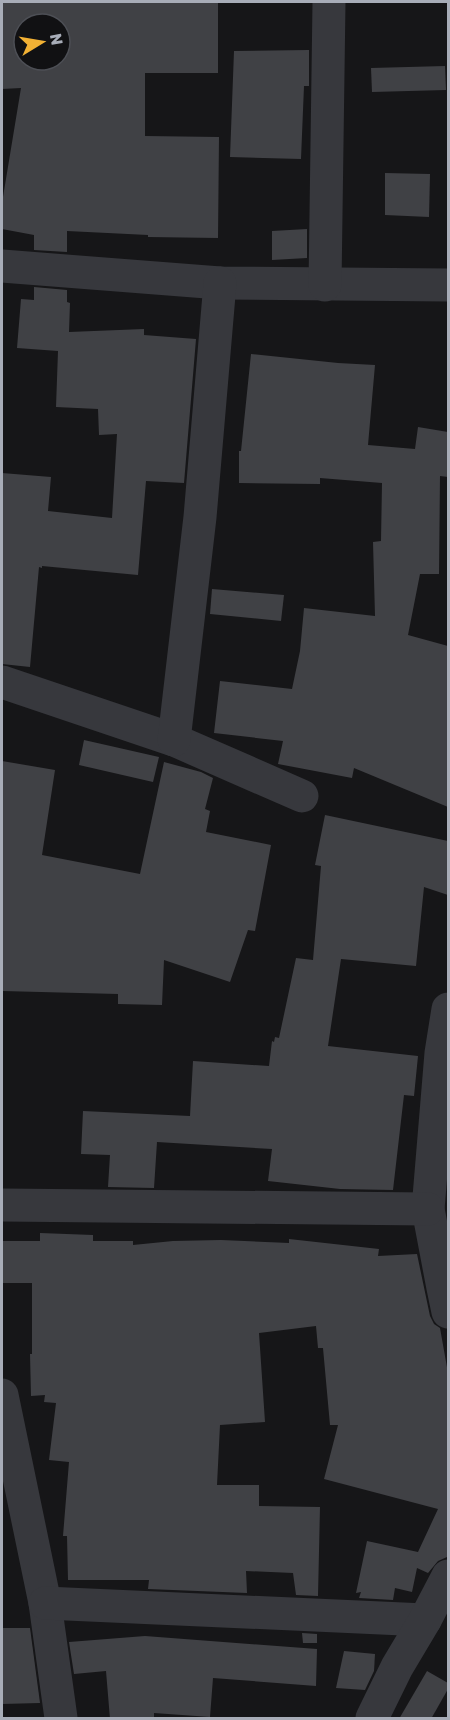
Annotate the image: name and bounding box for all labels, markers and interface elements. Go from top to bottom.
north arrow [12,12,72,72]
text: N [46,32,67,47]

